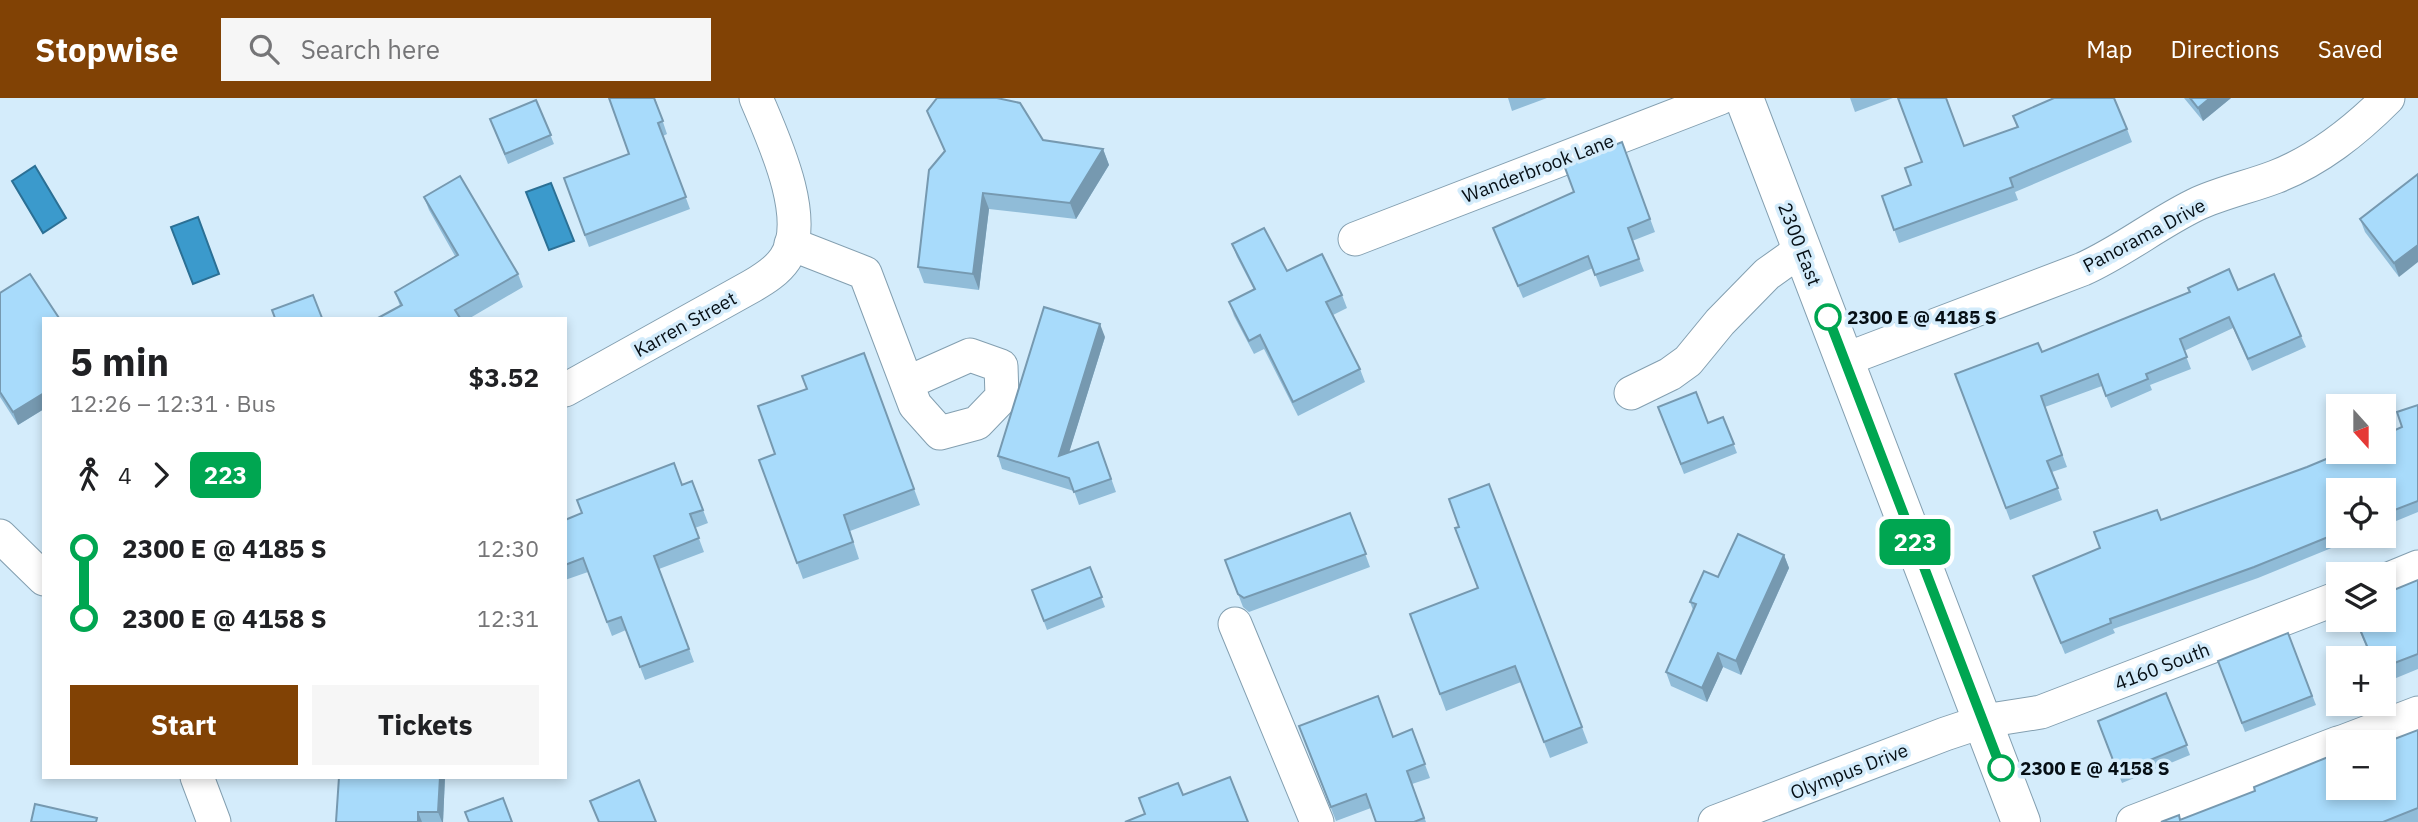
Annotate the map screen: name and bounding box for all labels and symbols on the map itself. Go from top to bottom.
street label: Wanderbrook Lane [1459,128,1617,208]
street label: Panorama Drive [2079,193,2209,277]
street label: 2300 East [1773,199,1827,289]
street label: Karren Street [630,286,740,362]
marker: 2300 E @ 4185 S [1815,304,1841,330]
place label: 2300 E @ 4185 S [1847,305,1997,329]
north arrow [2326,394,2396,464]
line badge: 223 [1875,519,1955,565]
street label: 4160 South [2111,637,2213,695]
street label: Olympus Drive [1787,738,1911,804]
marker: 2300 E @ 4158 S [1988,755,2014,781]
place label: 2300 E @ 4158 S [2020,756,2170,780]

